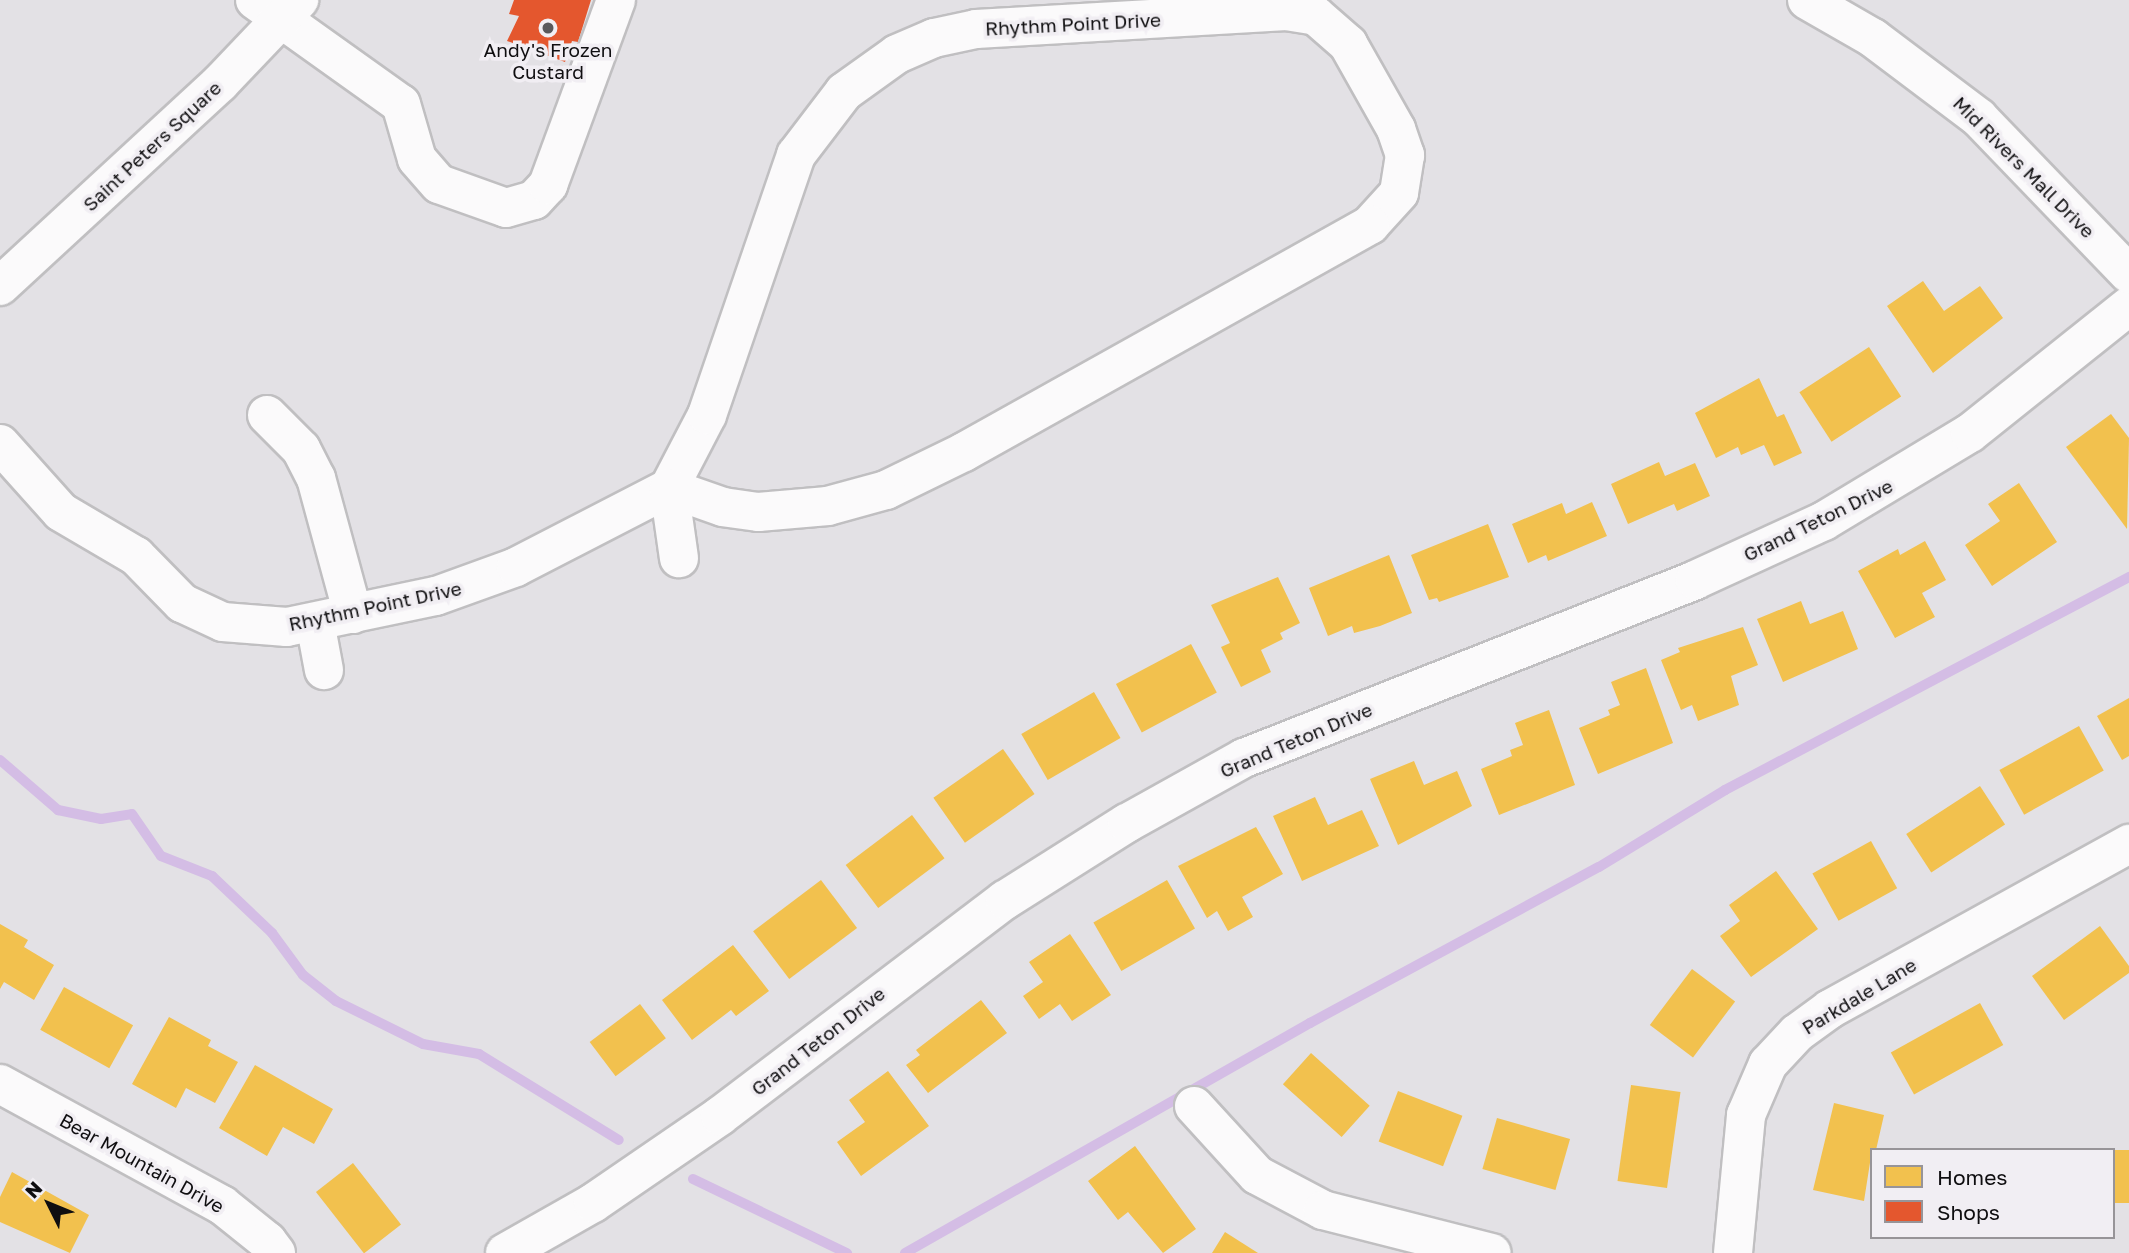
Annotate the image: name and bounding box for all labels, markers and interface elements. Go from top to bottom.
street label: Rhythm Point Drive [985,8,1161,40]
marker: Andy's Frozen Custard [540,20,556,36]
place label: Andy's Frozen Custard [484,39,612,83]
street label: Saint Peters Square [78,76,226,216]
street label: Mid Rivers Mall Drive [1949,92,2099,242]
street label: Grand Teton Drive [1740,474,1896,566]
street label: Rhythm Point Drive [287,577,463,635]
street label: Grand Teton Drive [1216,698,1376,782]
street label: Parkdale Lane [1798,953,1920,1039]
street label: Grand Teton Drive [747,982,889,1100]
street label: Bear Mountain Drive [56,1108,228,1218]
legend [1870,1148,2115,1239]
text: Homes [1937,1164,2007,1190]
north arrow [14,1169,84,1239]
text: N [20,1176,47,1202]
text: Shops [1937,1199,2000,1225]

